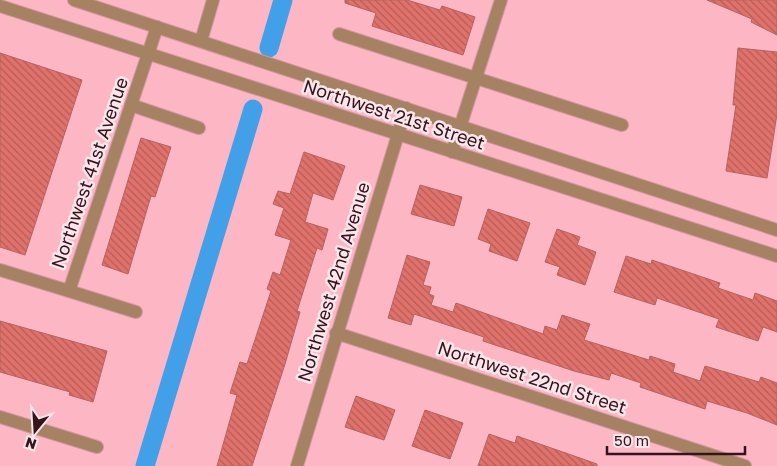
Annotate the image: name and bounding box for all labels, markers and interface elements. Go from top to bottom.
street label: Northwest 41st Avenue [46,74,132,271]
street label: Northwest 21st Street [301,74,488,154]
street label: Northwest 42nd Avenue [292,179,374,384]
street label: Northwest 22nd Street [435,336,629,418]
north arrow [10,406,60,456]
scale bar [607,424,744,456]
text: 50 m [614,431,649,449]
text: N [23,434,39,454]

